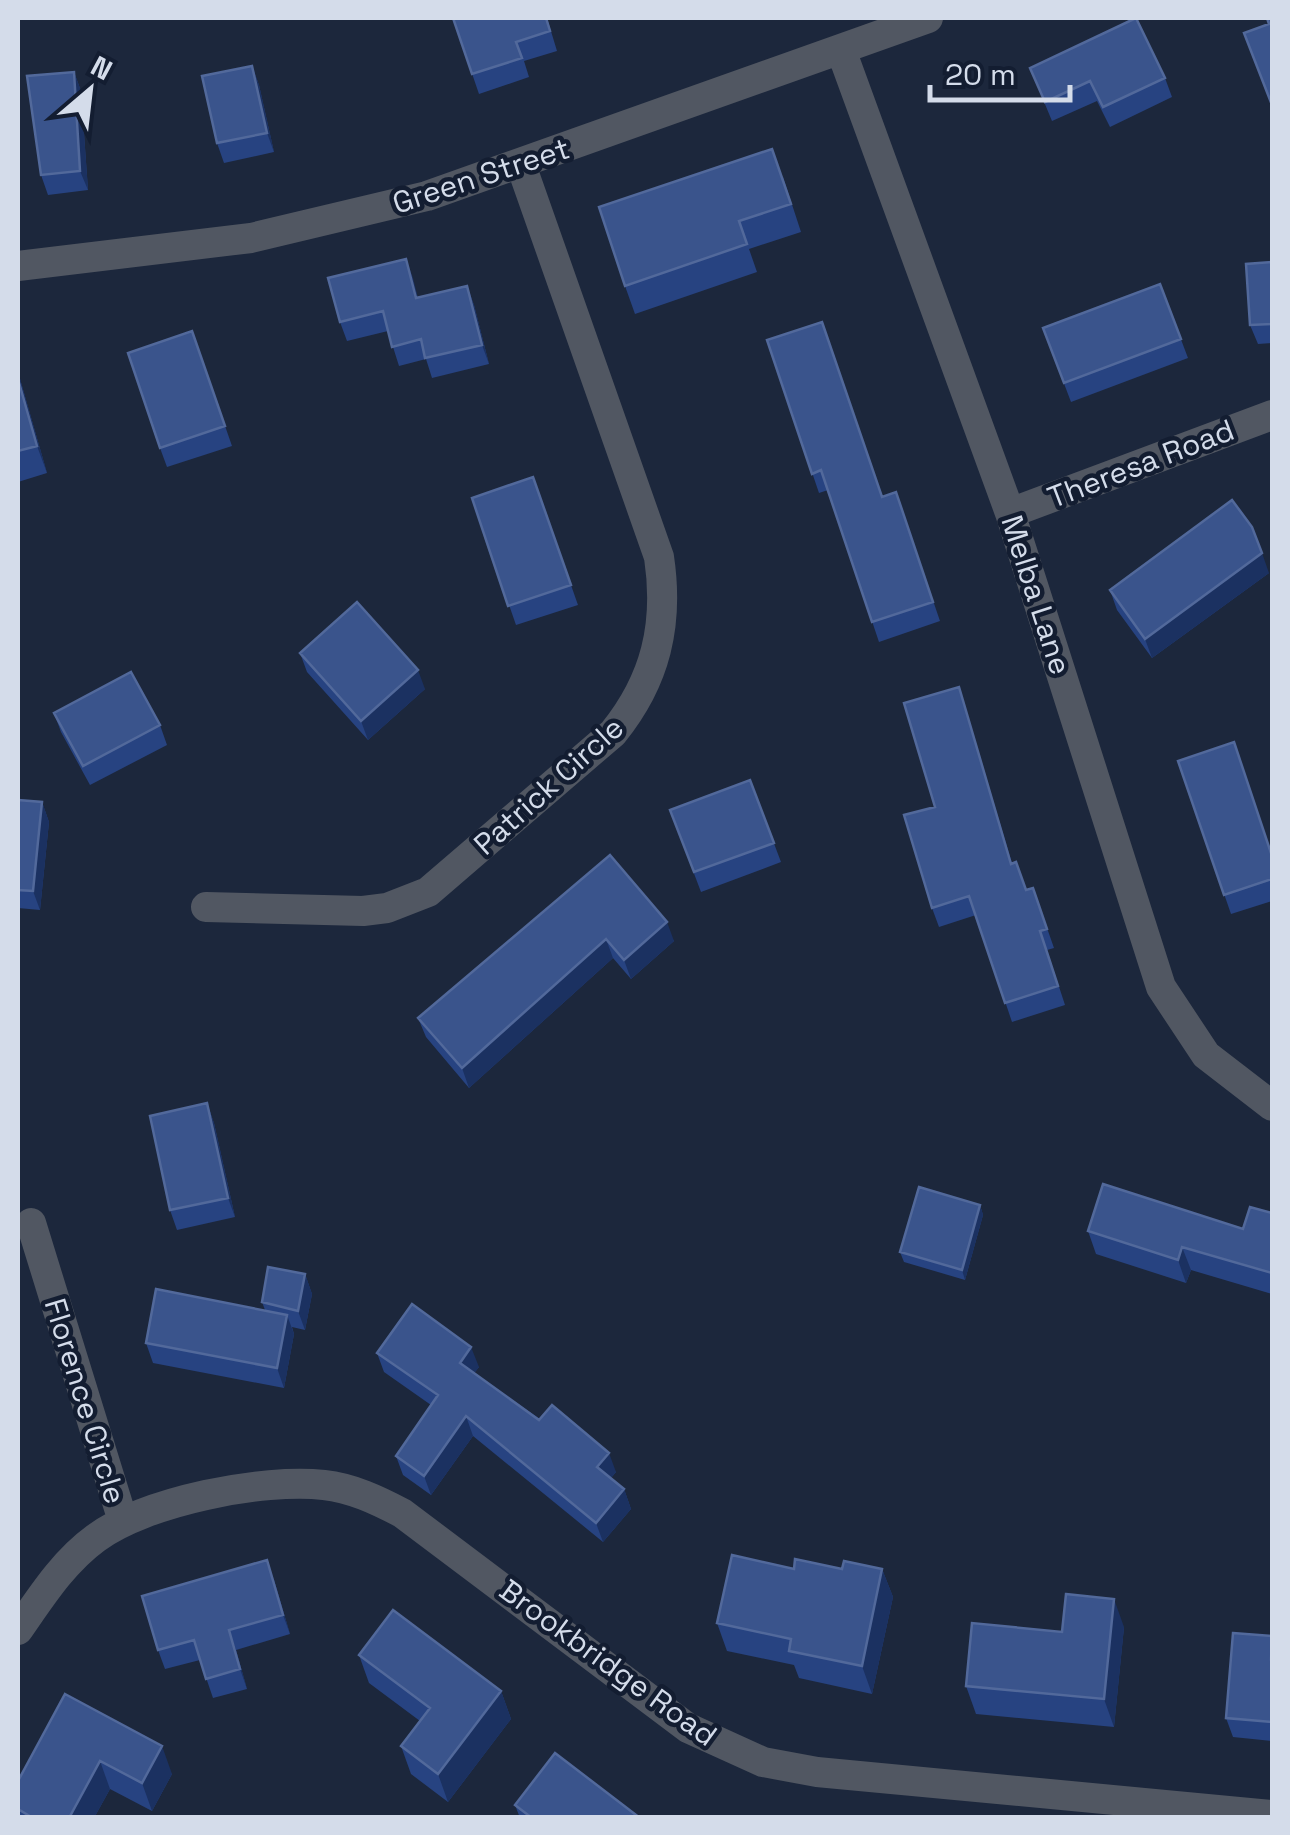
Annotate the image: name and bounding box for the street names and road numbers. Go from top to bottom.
street label: Green Street [387,129,574,222]
street label: Theresa Road [1042,410,1240,517]
street label: Melba Lane [992,510,1081,679]
street label: Patrick Circle [466,708,632,863]
street label: Florence Circle [36,1293,135,1508]
street label: Brookbridge Road [492,1571,725,1755]

